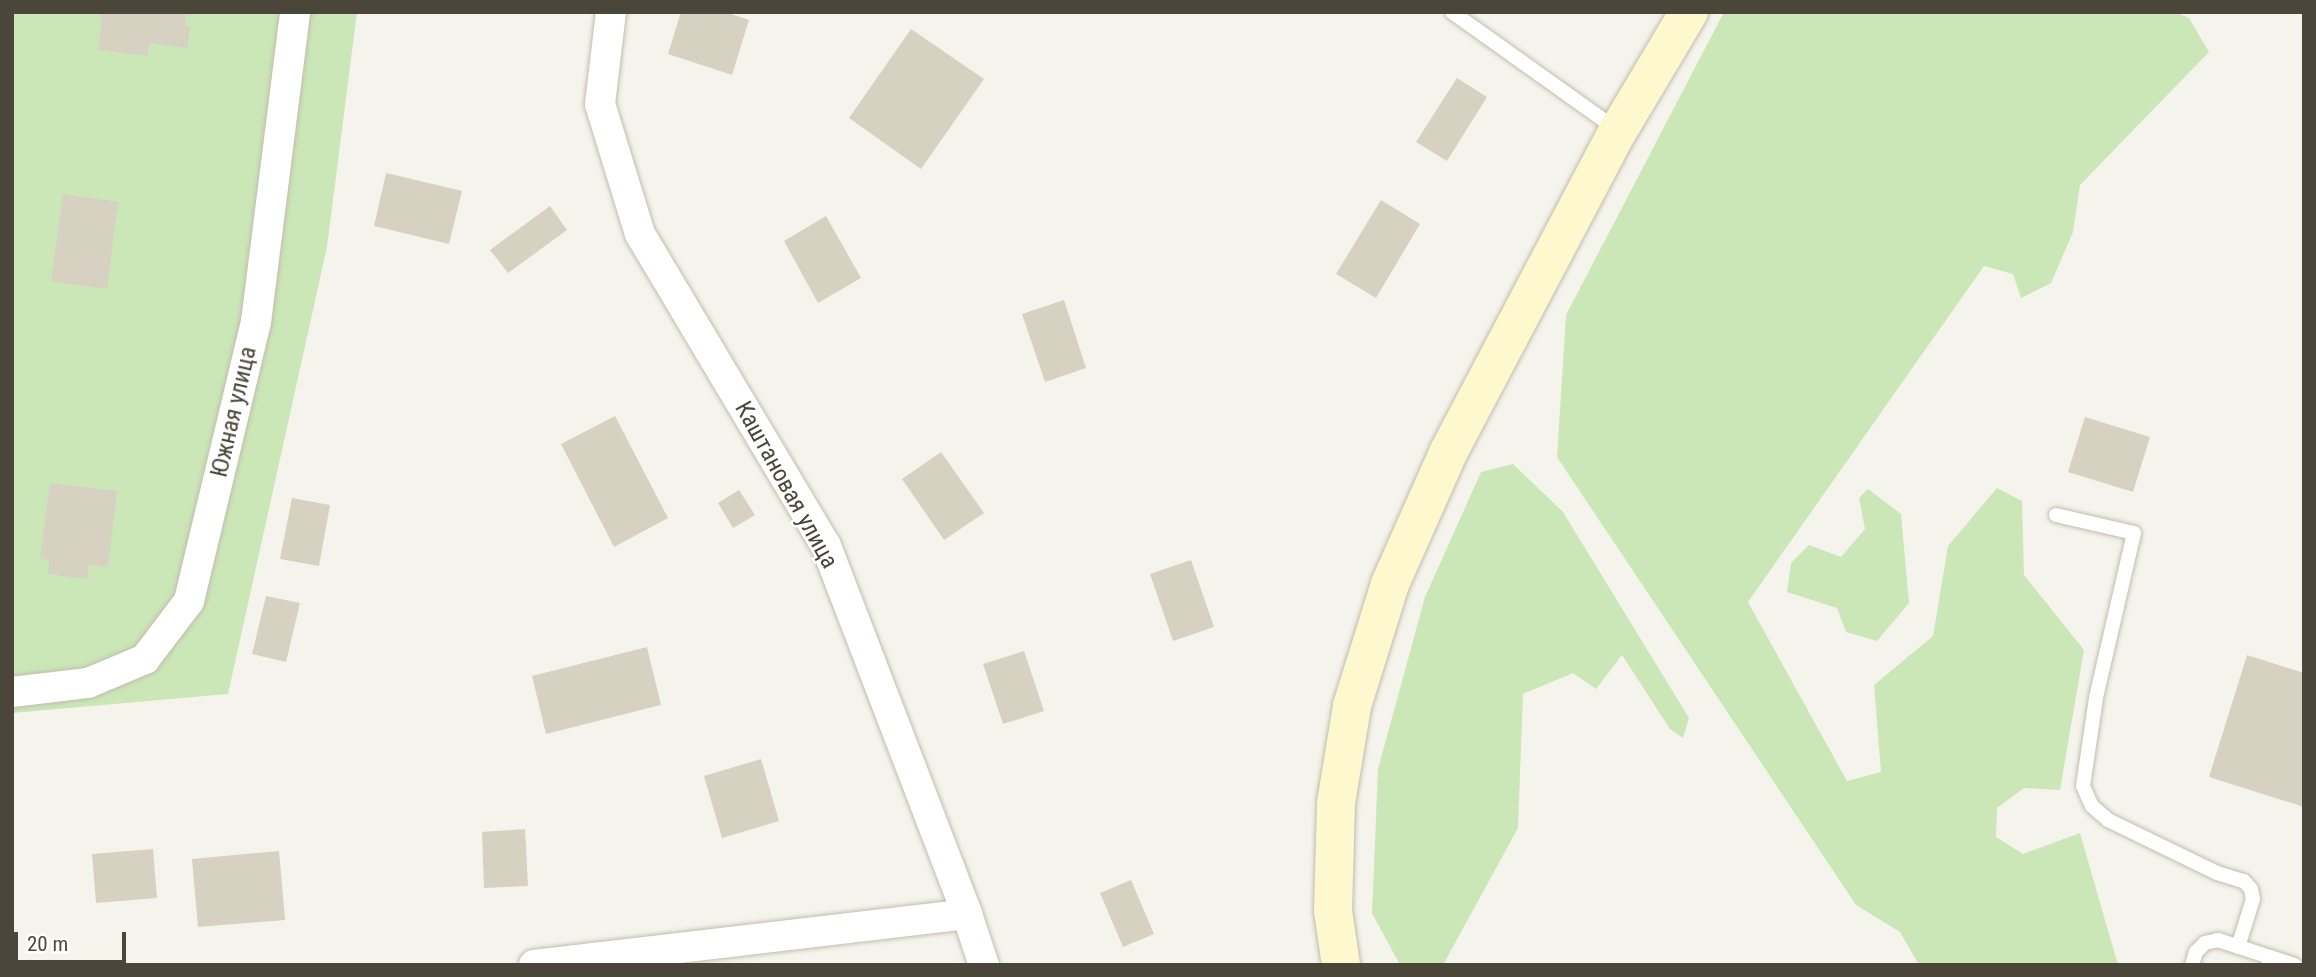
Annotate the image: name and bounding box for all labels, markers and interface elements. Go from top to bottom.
street label: Южная улица [205,344,263,480]
street label: Каштановая улица [728,397,844,573]
scale bar [18,918,130,962]
text: 20 m [27,932,68,956]

